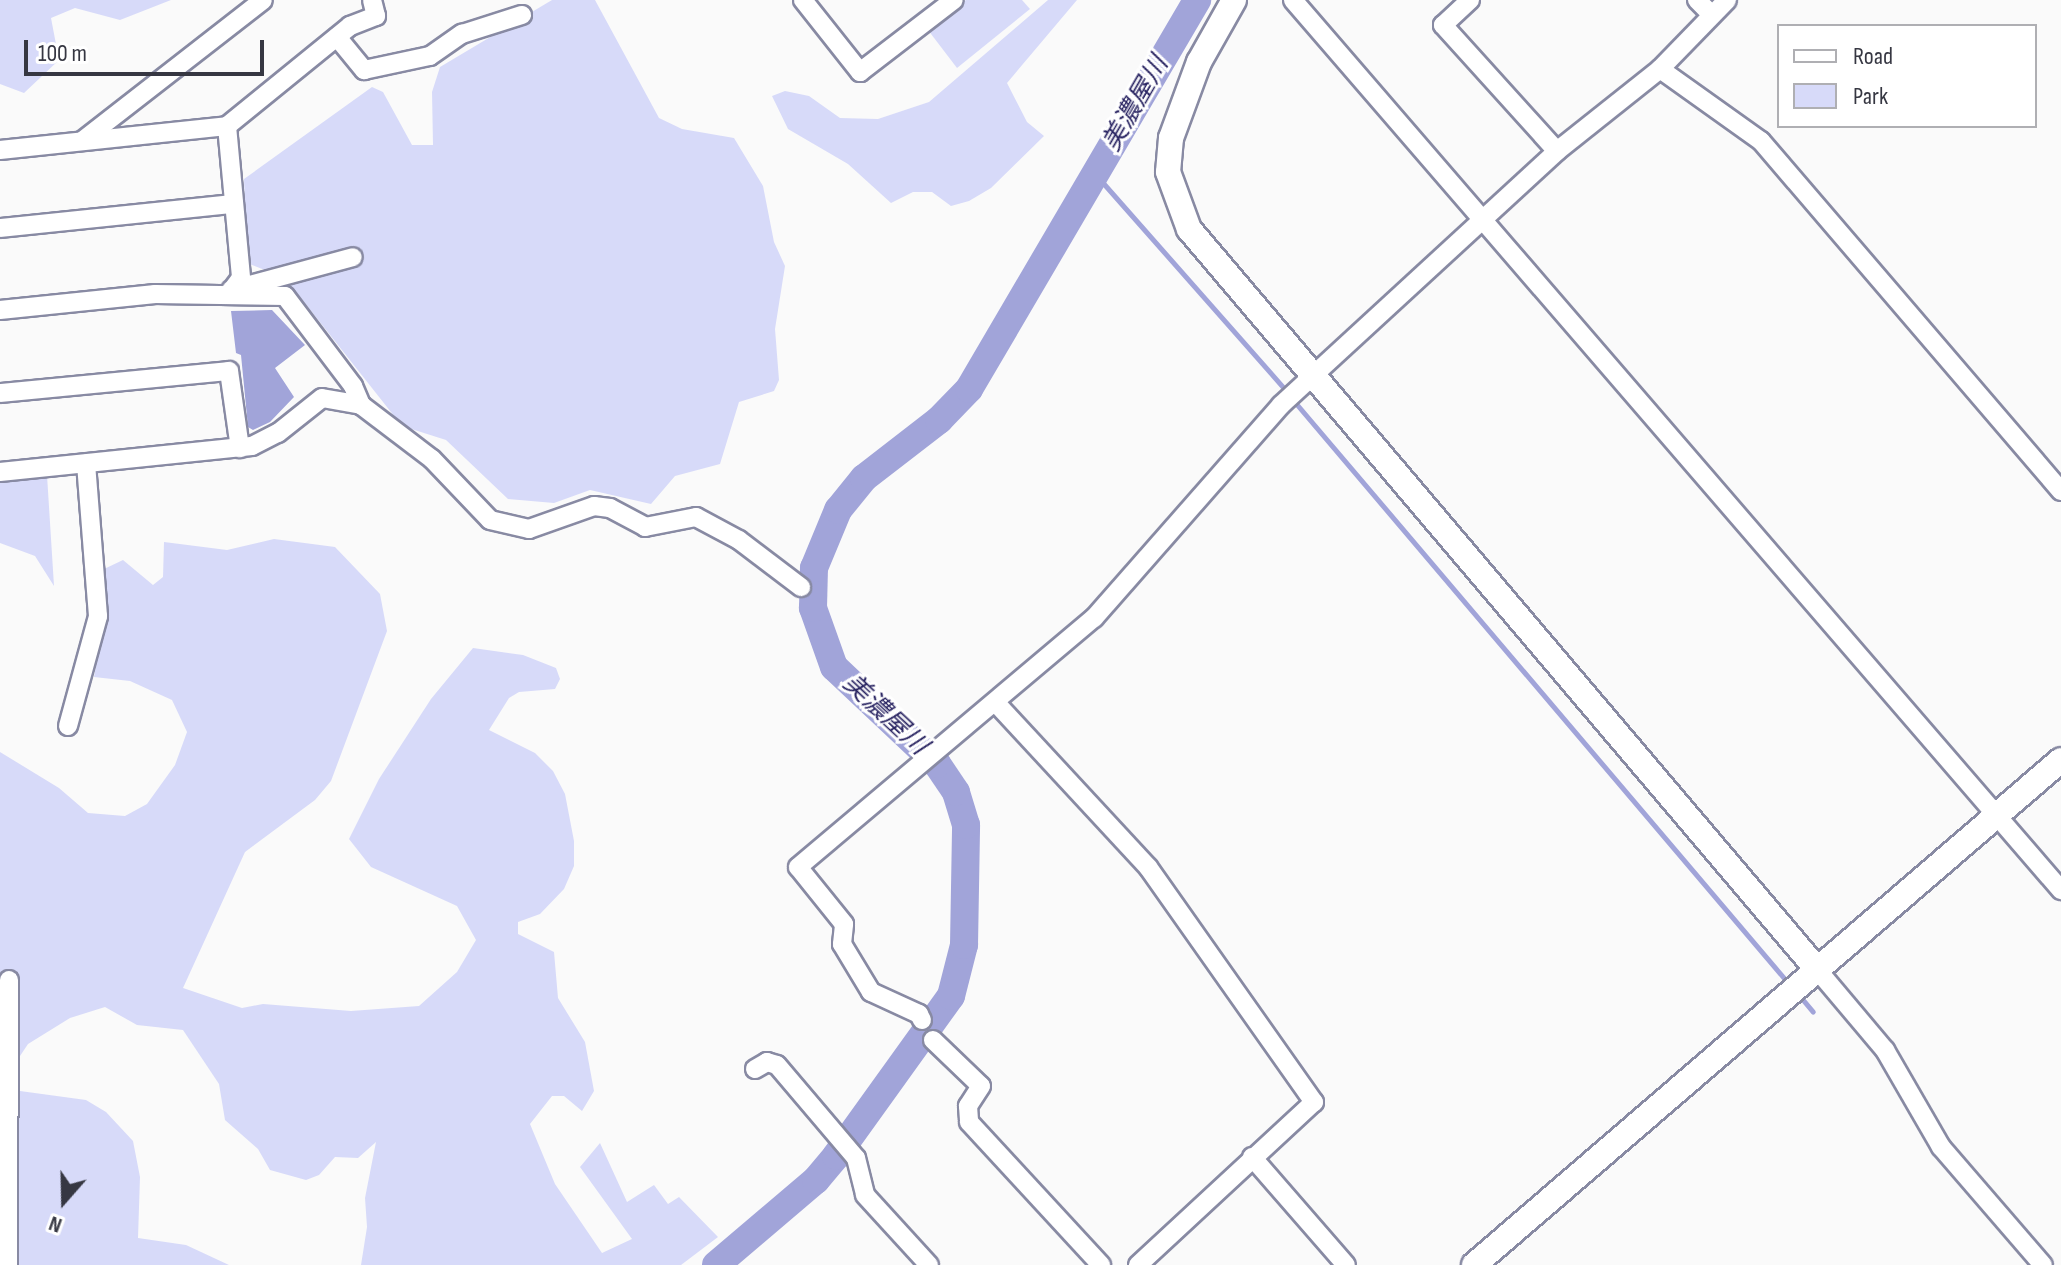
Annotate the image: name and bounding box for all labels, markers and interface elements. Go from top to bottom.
scale bar [28,24,268,74]
legend [1777,24,2037,128]
text: 100 m [38,39,87,68]
text: Road [1853,42,1893,71]
water label: 美濃屋川 [1096,51,1176,157]
text: Park [1853,82,1888,111]
water label: 美濃屋川 [836,668,934,762]
north arrow [24,1161,104,1241]
text: N [45,1209,66,1239]

